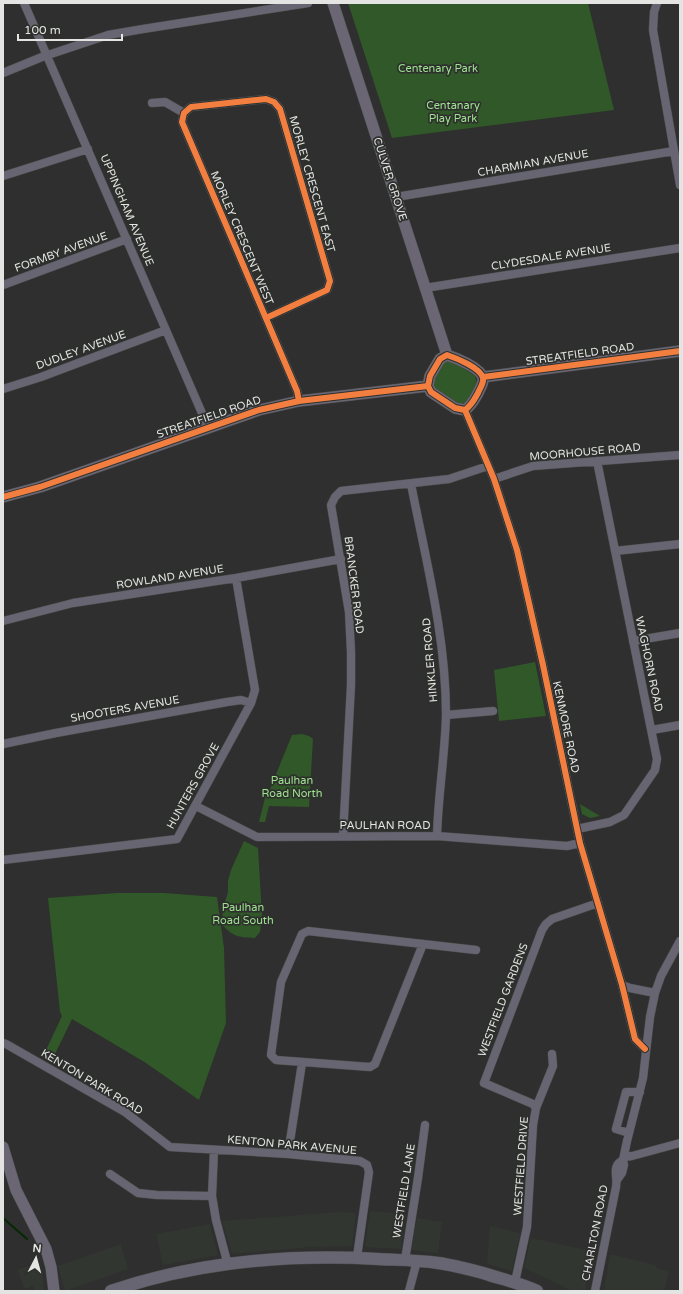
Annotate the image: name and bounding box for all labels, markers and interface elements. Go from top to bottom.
scale bar [18,16,122,42]
text: 100 m [24,23,61,37]
park label: Centenary Park [398,62,478,75]
park label: Centanary Play Park [426,99,480,125]
street label: MORLEY CRESCENT EAST [286,114,338,254]
street label: CULVER GROVE [370,136,410,222]
street label: CHARMIAN AVENUE [477,147,589,179]
street label: UPPINGHAM AVENUE [98,152,156,268]
street label: MORLEY CRESCENT WEST [208,169,276,307]
street label: FORMBY AVENUE [13,229,109,275]
street label: CLYDESDALE AVENUE [490,241,612,273]
street label: DUDLEY AVENUE [34,328,128,372]
street label: STREATFIELD ROAD [525,340,635,368]
street label: STREATFIELD ROAD [155,393,263,441]
street label: MOORHOUSE ROAD [529,441,641,463]
street label: BRANCKER ROAD [342,535,366,635]
street label: ROWLAND AVENUE [115,562,225,592]
street label: WAGHORN ROAD [633,615,665,713]
street label: HINKLER ROAD [420,617,440,703]
street label: KENMORE ROAD [550,680,582,774]
street label: SHOOTERS AVENUE [70,693,180,725]
street label: HUNTERS GROVE [164,741,222,831]
park label: Paulhan Road North [262,774,322,800]
street label: PAULHAN ROAD [340,819,430,832]
park label: Paulhan Road South [212,901,274,927]
street label: WESTFIELD GARDENS [475,941,531,1059]
street label: KENTON PARK ROAD [39,1046,145,1118]
street label: WESTFIELD DRIVE [511,1116,531,1216]
street label: KENTON PARK AVENUE [227,1133,357,1157]
street label: WESTFIELD LANE [390,1143,418,1239]
street label: CHARLTON ROAD [579,1184,611,1282]
north arrow [16,1238,56,1278]
text: N [32,1242,42,1255]

